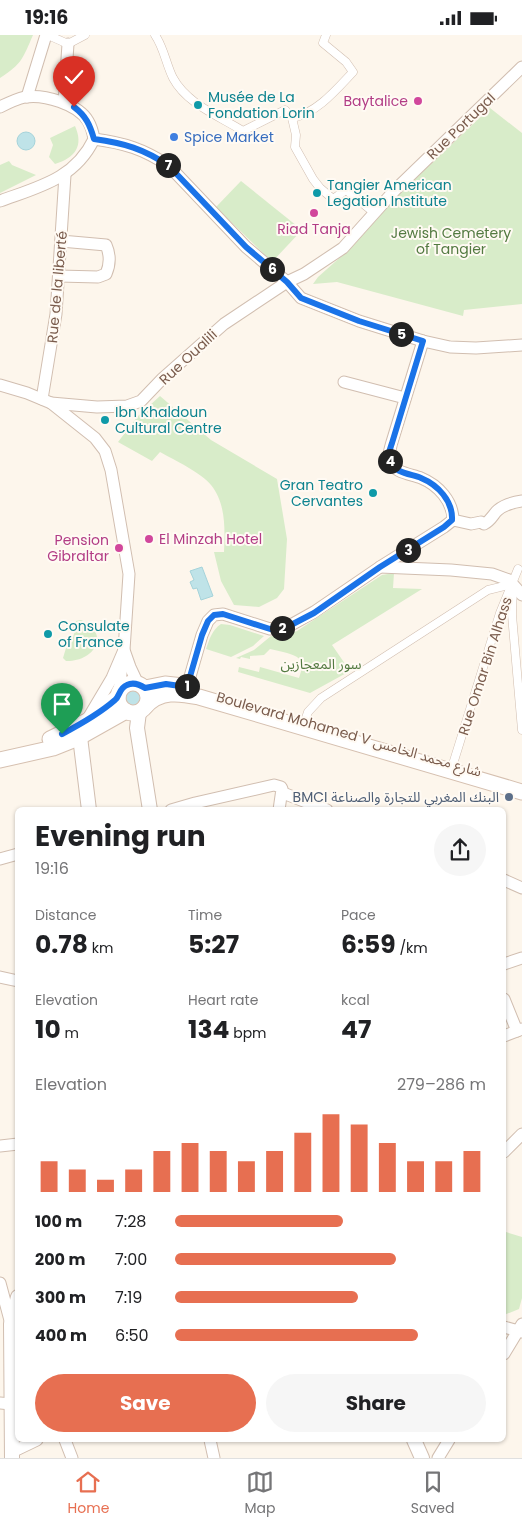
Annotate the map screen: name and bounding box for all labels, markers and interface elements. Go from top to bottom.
text: 19:16 [25,4,68,31]
pin [53,56,95,107]
icon: check [60,63,88,91]
place label: Musée de La Fondation Lorin [208,87,315,123]
street label: Rue Portugal [422,88,500,164]
place label: Baytalice [343,91,408,111]
marker: Baytalice [412,95,424,107]
marker: Musée de La Fondation Lorin [192,99,204,111]
place label: Spice Market [184,127,274,147]
marker: Spice Market [168,131,180,143]
pin: 7 [156,153,180,177]
text: 7 [165,155,172,175]
place label: Tangier American Legation Institute [327,175,452,211]
marker: Tangier American Legation Institute [311,187,323,199]
marker: Riad Tanja [308,207,320,219]
place label: Riad Tanja [277,219,351,239]
park label: Jewish Cemetery of Tangier [391,223,511,259]
street label: Rue de la liberté [42,230,72,344]
pin: 6 [260,257,284,281]
text: 6 [268,259,277,279]
pin: 5 [388,321,414,347]
text: 5 [397,324,406,344]
street label: Rue Oualili [154,325,222,389]
place label: Ibn Khaldoun Cultural Centre [115,402,222,438]
marker: Ibn Khaldoun Cultural Centre [99,414,111,426]
pin: 4 [378,449,402,473]
text: 4 [386,451,395,471]
place label: Gran Teatro Cervantes [280,475,363,511]
marker: Gran Teatro Cervantes [367,487,379,499]
place label: El Minzah Hotel [159,529,262,549]
place label: Pension Gibraltar [47,530,109,566]
marker: El Minzah Hotel [143,533,155,545]
pin: 3 [396,537,420,563]
text: 3 [404,540,413,560]
marker: Pension Gibraltar [113,542,125,554]
street label: Rue Omar Bin Alhass [453,594,517,738]
pin: 2 [270,615,294,641]
place label: Consulate of France [58,616,130,652]
text: 2 [279,618,287,638]
marker: Consulate of France [42,628,54,640]
park label: سور المعجازين [281,654,361,674]
pin: 1 [174,673,200,699]
text: 1 [185,676,190,696]
pin [41,683,83,734]
street label: Boulevard Mohamed V شارع محمد الخامس [214,686,484,782]
icon: arrive [48,690,76,718]
place label: BMCI البنك المغربي للتجارة والصناعة [293,787,499,808]
marker: BMCI البنك المغربي للتجارة والصناعة [503,791,515,803]
text: Evening run [35,817,206,856]
button: share [434,824,486,876]
text: 19:16 [35,857,69,880]
text: Distance [35,905,96,925]
text: Time [188,905,222,925]
text: Pace [341,905,376,925]
text: 0.78 [35,927,88,962]
text: 5:27 [188,927,239,962]
text: 6:59 [341,927,396,962]
text: km [88,938,113,958]
text: /km [396,938,428,958]
text: Elevation [35,990,98,1010]
text: Heart rate [188,990,258,1010]
text: kcal [341,990,370,1010]
text: 10 [35,1012,61,1047]
text: 134 [188,1012,229,1047]
text: 47 [341,1012,371,1047]
text: m [61,1023,79,1043]
text: bpm [229,1023,267,1043]
text: Elevation [35,1073,107,1096]
text: 279–286 m [397,1073,486,1096]
text: 100 m [35,1210,82,1233]
text: 7:28 [115,1210,146,1233]
text: 200 m [35,1248,85,1271]
text: 7:00 [115,1248,147,1271]
text: 300 m [35,1286,86,1309]
text: 7:19 [115,1286,142,1309]
text: 400 m [35,1324,87,1347]
text: 6:50 [115,1324,149,1347]
button: Save [35,1374,256,1432]
button: Share [266,1374,486,1432]
tab: Home [68,1468,109,1519]
tab: Map [245,1468,276,1519]
tab: Saved [411,1468,454,1519]

